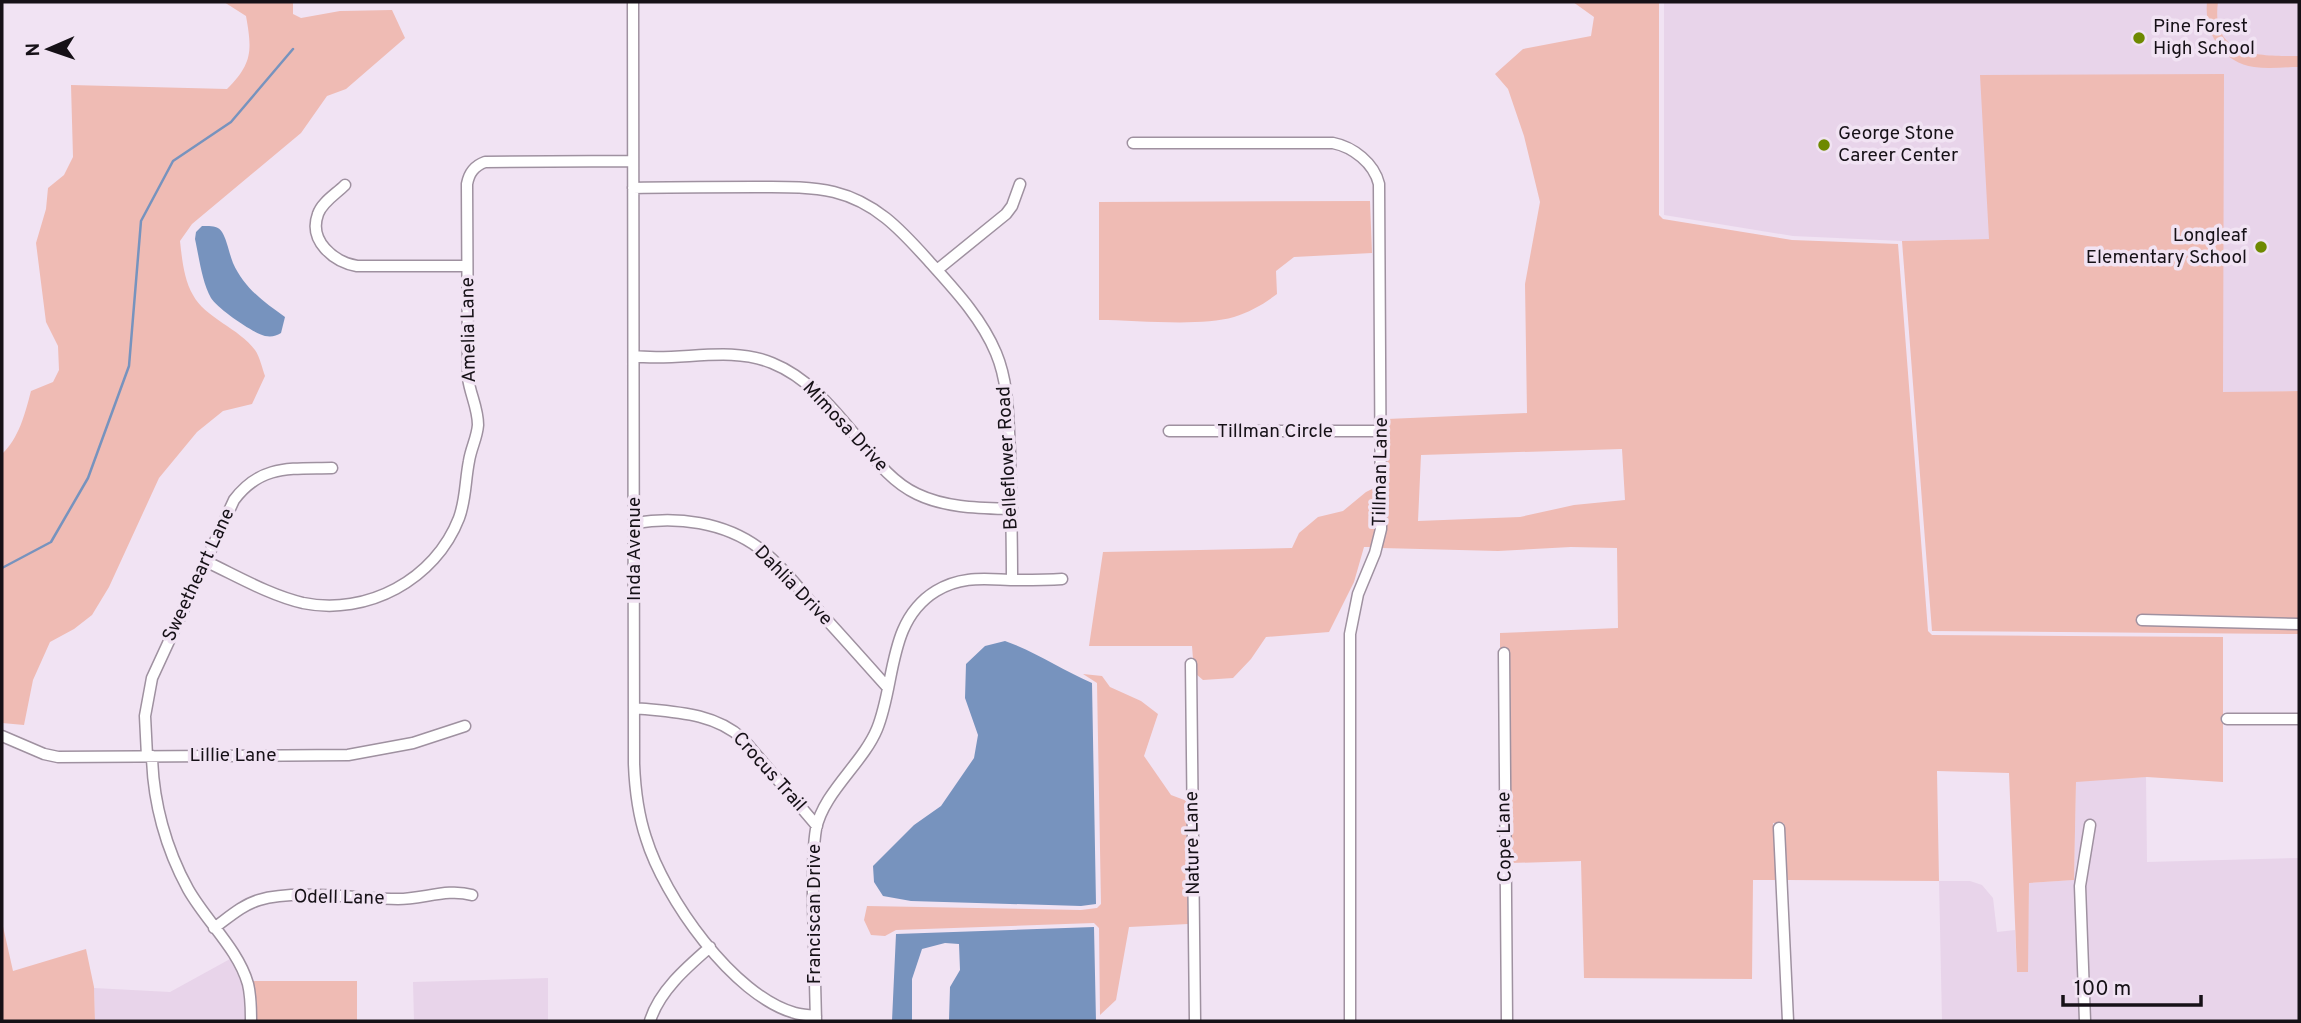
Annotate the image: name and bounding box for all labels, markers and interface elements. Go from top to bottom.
north arrow [14,14,84,84]
place label: Pine Forest High School [2153,15,2255,61]
marker: Pine Forest High School [2131,30,2147,46]
text: N [22,42,46,57]
place label: George Stone Career Center [1838,122,1959,168]
marker: George Stone Career Center [1816,137,1832,153]
place label: Longleaf Elementary School [2086,224,2248,270]
marker: Longleaf Elementary School [2253,239,2269,255]
street label: Amelia Lane [456,277,482,383]
street label: Mimosa Drive [797,377,893,477]
street label: Belleflower Road [992,385,1024,531]
street label: Tillman Lane [1368,417,1394,527]
street label: Tillman Circle [1217,420,1333,444]
street label: Inda Avenue [623,497,647,601]
street label: Sweetheart Lane [158,505,240,645]
street label: Dahlia Drive [749,541,837,631]
street label: Crocus Trail [727,727,811,817]
street label: Lillie Lane [190,744,276,768]
street label: Nature Lane [1180,791,1206,895]
street label: Cope Lane [1492,791,1518,883]
street label: Franciscan Drive [803,844,827,984]
street label: Odell Lane [293,885,385,911]
scale bar [2063,964,2201,1008]
text: 100 m [2074,976,2131,1003]

